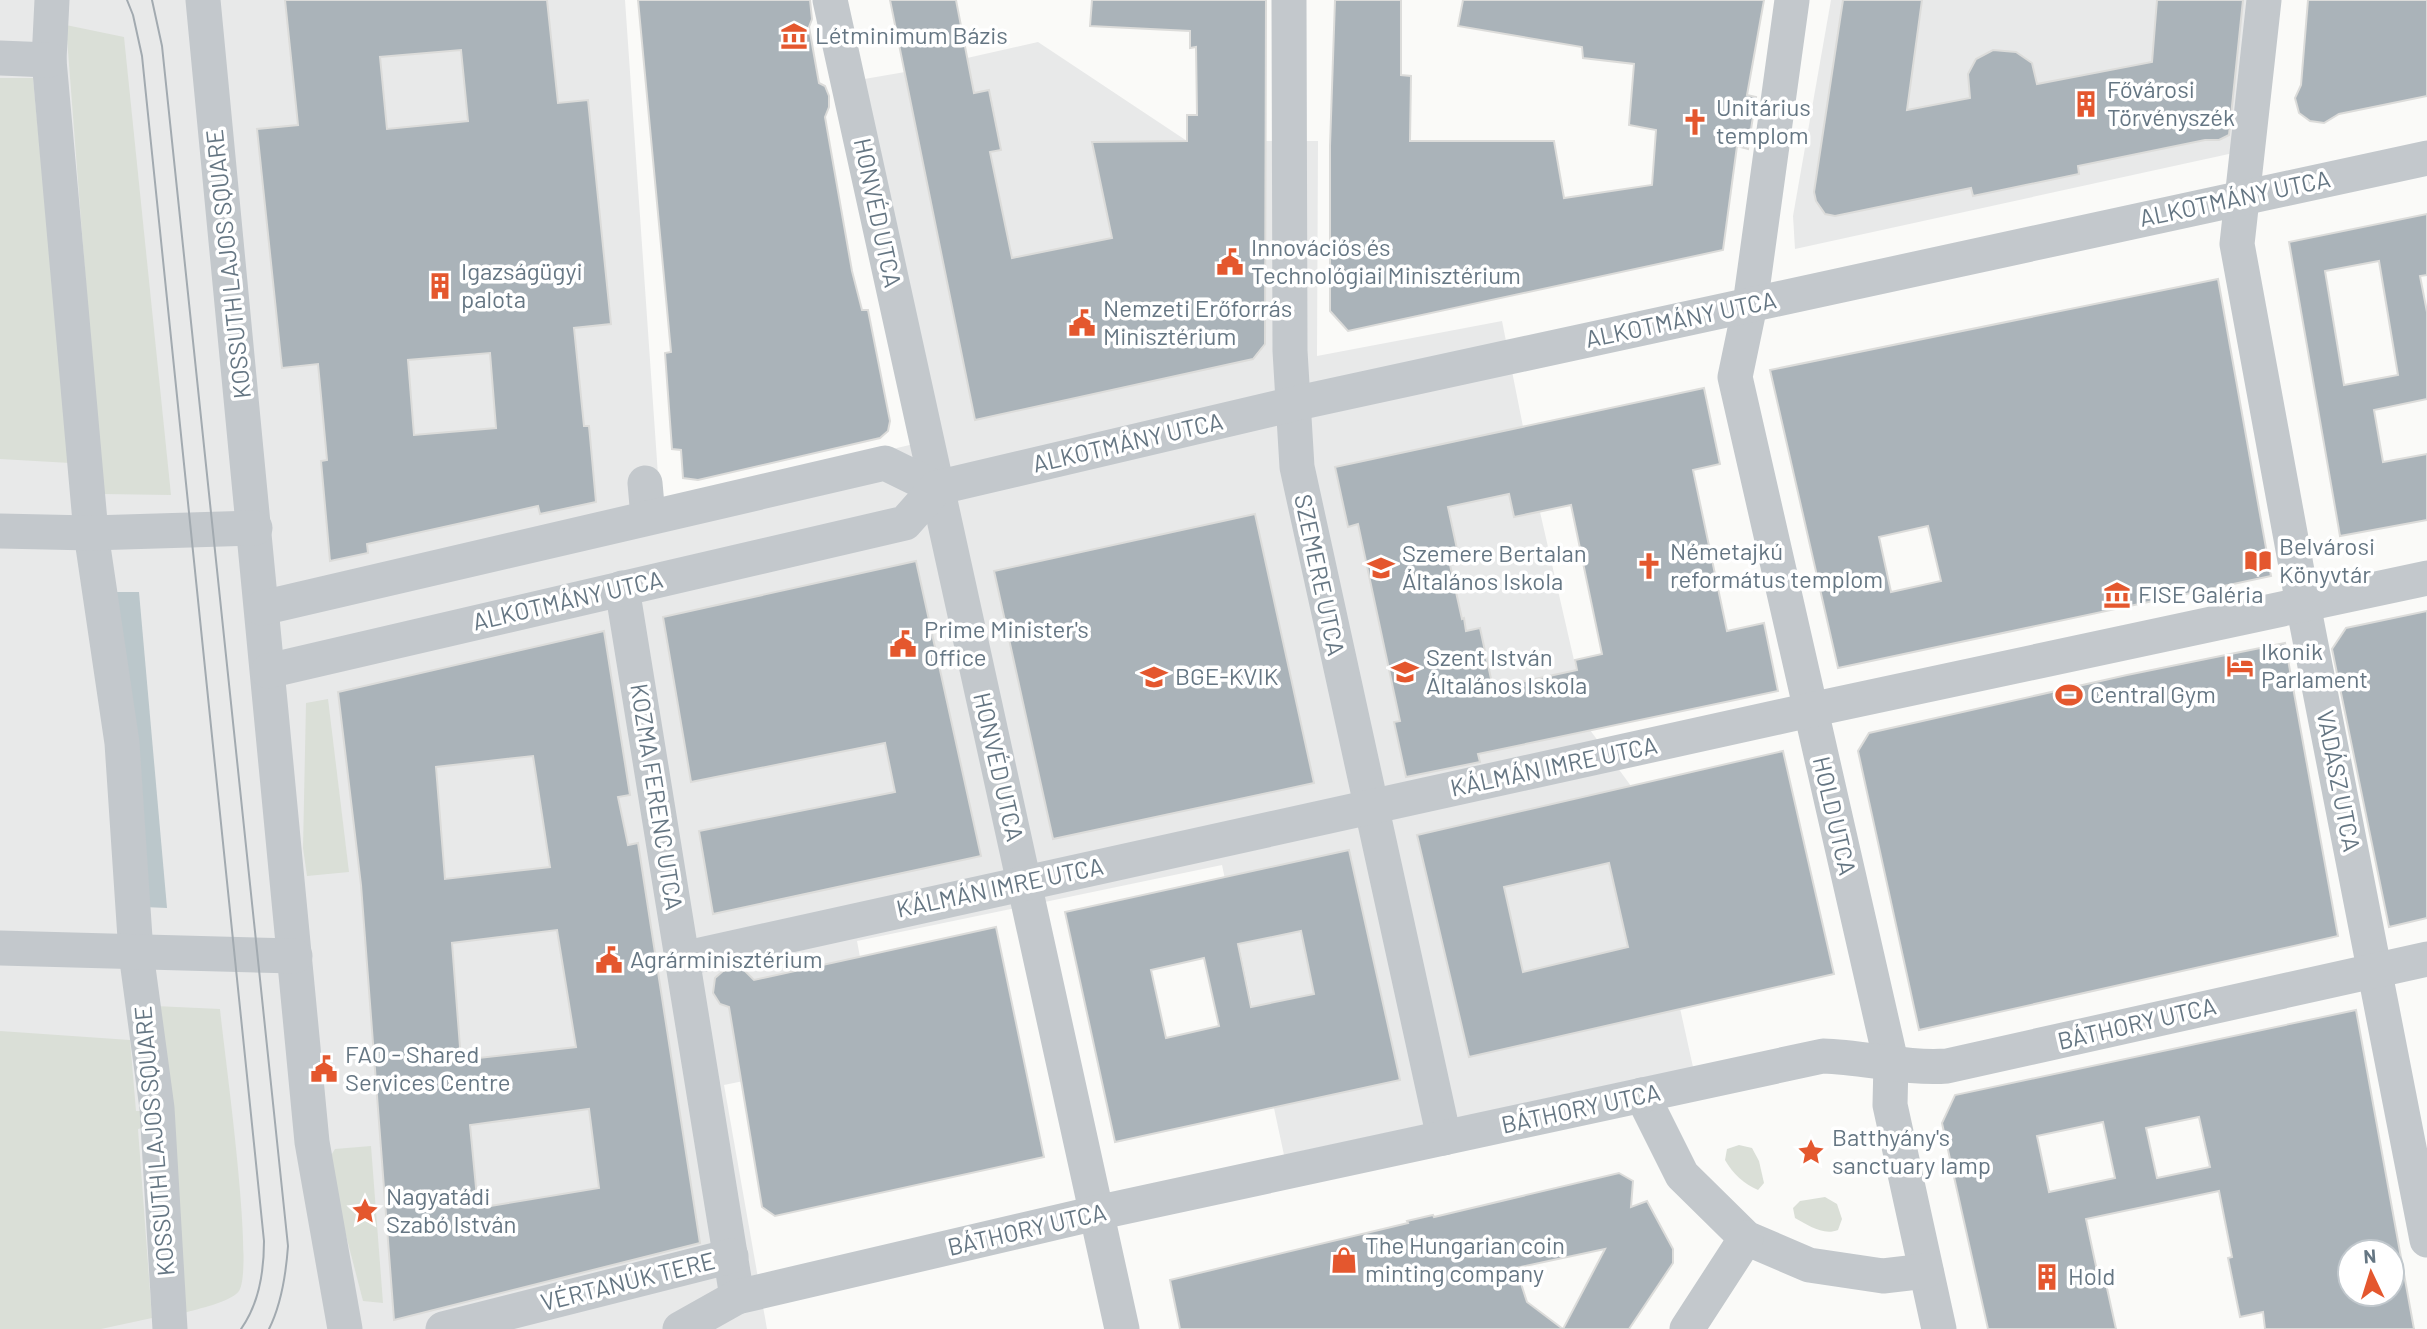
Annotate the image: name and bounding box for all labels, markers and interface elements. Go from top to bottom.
place label: Létminimum Bázis [815,20,1008,49]
museum icon: Létminimum Bázis [779,21,809,51]
place label: Fővárosi Törvényszék [2107,74,2235,131]
building icon: Fővárosi Törvényszék [2071,89,2101,119]
place label: Unitárius templom [1716,92,1811,149]
church icon: Unitárius templom [1680,107,1710,137]
street label: KOSSUTH LAJOS SQUARE [199,128,256,400]
street label: HONVÉD UTCA [848,135,908,290]
street label: ALKOTMÁNY UTCA [2137,163,2333,232]
place label: Innovációs és Technológiai Minisztérium [1251,232,1521,289]
public building icon: Innovációs és Technológiai Minisztérium [1215,247,1245,277]
place label: Igazságügyi palota [461,256,583,313]
building icon: Igazságügyi palota [425,271,455,301]
street label: ALKOTMÁNY UTCA [1583,284,1779,353]
place label: Nemzeti Erőforrás Minisztérium [1103,293,1292,350]
public building icon: Nemzeti Erőforrás Minisztérium [1067,308,1097,338]
street label: ALKOTMÁNY UTCA [1030,406,1226,478]
street label: SZEMERE UTCA [1289,491,1352,658]
place label: Belvárosi Könyvtár [2279,531,2375,588]
place label: Németajkú református templom [1670,536,1883,593]
place label: Szemere Bertalan Általános Iskola [1402,538,1587,595]
library icon: Belvárosi Könyvtár [2243,546,2273,576]
church icon: Németajkú református templom [1634,551,1664,581]
school or university icon: Szemere Bertalan Általános Iskola [1366,553,1396,583]
street label: ALKOTMÁNY UTCA [470,564,666,636]
place label: FISE Galéria [2138,579,2263,608]
museum icon: FISE Galéria [2102,580,2132,610]
place label: Prime Minister's Office [924,614,1089,671]
public building icon: Prime Minister's Office [888,629,918,659]
place label: Ikonik Parlament [2261,636,2368,693]
place label: Szent István Általános Iskola [1426,642,1587,699]
hotel icon: Ikonik Parlament [2225,651,2255,681]
school or university icon: Szent István Általános Iskola [1390,657,1420,687]
place label: BGE-KVIK [1175,661,1279,690]
school or university icon: BGE-KVIK [1139,662,1169,692]
place label: Central Gym [2090,679,2216,708]
sports icon: Central Gym [2054,680,2084,710]
street label: KOZMA FERENC UTCA [625,681,690,912]
street label: HONVÉD UTCA [968,689,1031,844]
street label: VADÁSZ UTCA [2312,707,2367,854]
street label: KÁLMÁN IMRE UTCA [1448,729,1660,802]
street label: HOLD UTCA [1808,753,1863,878]
street label: KÁLMÁN IMRE UTCA [894,850,1106,923]
place label: Agrárminisztérium [630,944,823,973]
public building icon: Agrárminisztérium [594,945,624,975]
street label: BÁTHORY UTCA [2055,990,2219,1055]
street label: KOSSUTH LAJOS SQUARE [127,1005,180,1277]
place label: FAO - Shared Services Centre [345,1039,510,1096]
public building icon: FAO - Shared Services Centre [309,1054,339,1084]
street label: BÁTHORY UTCA [1499,1077,1663,1139]
place label: Batthyány's sanctuary lamp [1832,1122,1991,1179]
place icon: Batthyány's sanctuary lamp [1796,1137,1826,1167]
place label: Nagyatádi Szabó István [386,1181,516,1238]
place icon: Nagyatádi Szabó István [350,1196,380,1226]
street label: BÁTHORY UTCA [945,1196,1109,1261]
place label: The Hungarian coin minting company [1365,1230,1565,1287]
north arrow [2336,1238,2406,1308]
text: N [2363,1244,2377,1267]
street label: VÉRTANÚK TERE [538,1245,718,1316]
shop icon: The Hungarian coin minting company [1329,1245,1359,1275]
place label: Hold [2068,1261,2115,1290]
building icon: Hold [2032,1262,2062,1292]

